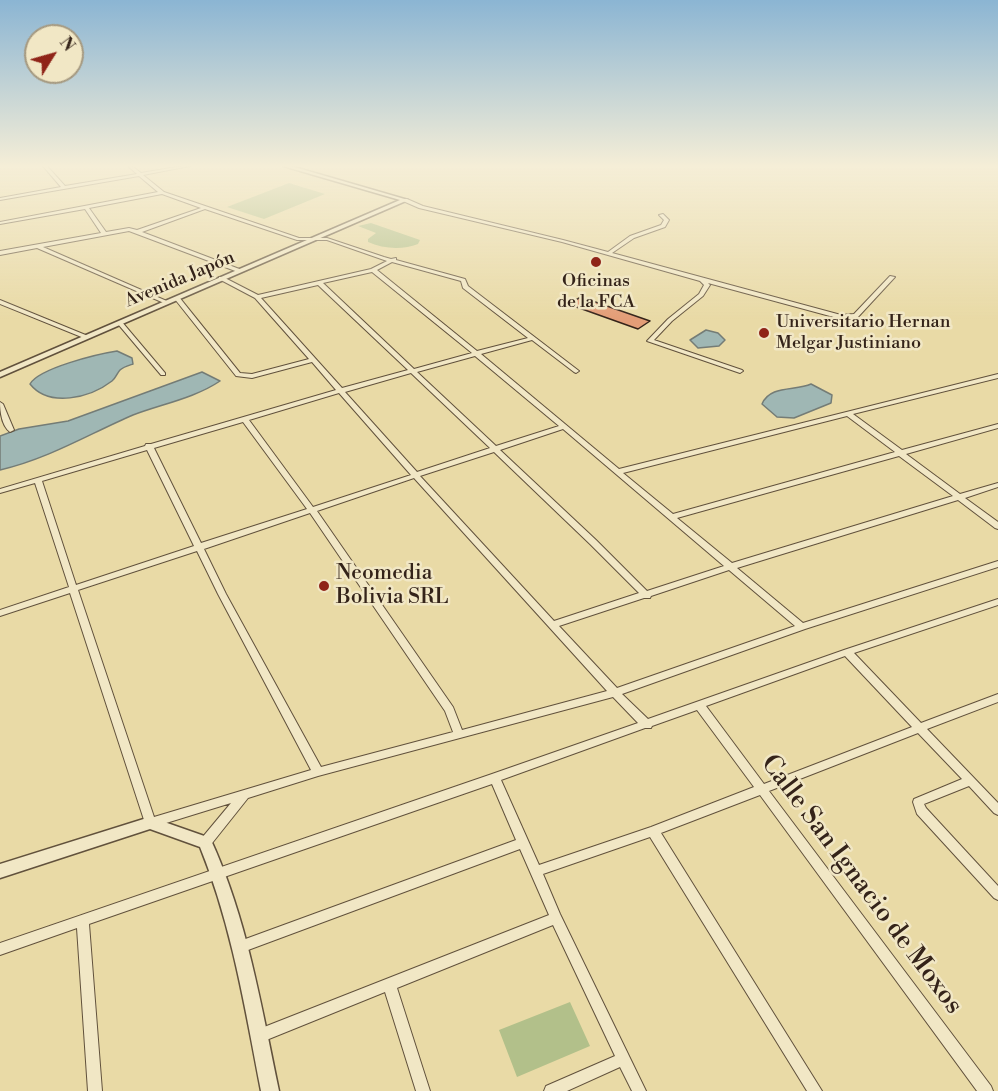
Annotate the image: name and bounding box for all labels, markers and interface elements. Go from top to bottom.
north arrow [24,24,84,84]
text: N [55,33,79,55]
street label: Avenida Japón [122,247,238,313]
marker: Oficinas de la FCA [589,255,603,269]
place label: Oficinas de la FCA [557,271,635,314]
place label: Universitario Hernan Melgar Justiniano [776,312,950,354]
marker: Universitario Hernan Melgar Justiniano [757,326,771,340]
place label: Neomedia Bolivia SRL [336,561,449,611]
marker: Neomedia Bolivia SRL [317,579,331,593]
street label: Calle San Ignacio de Moxos [753,749,969,1021]

